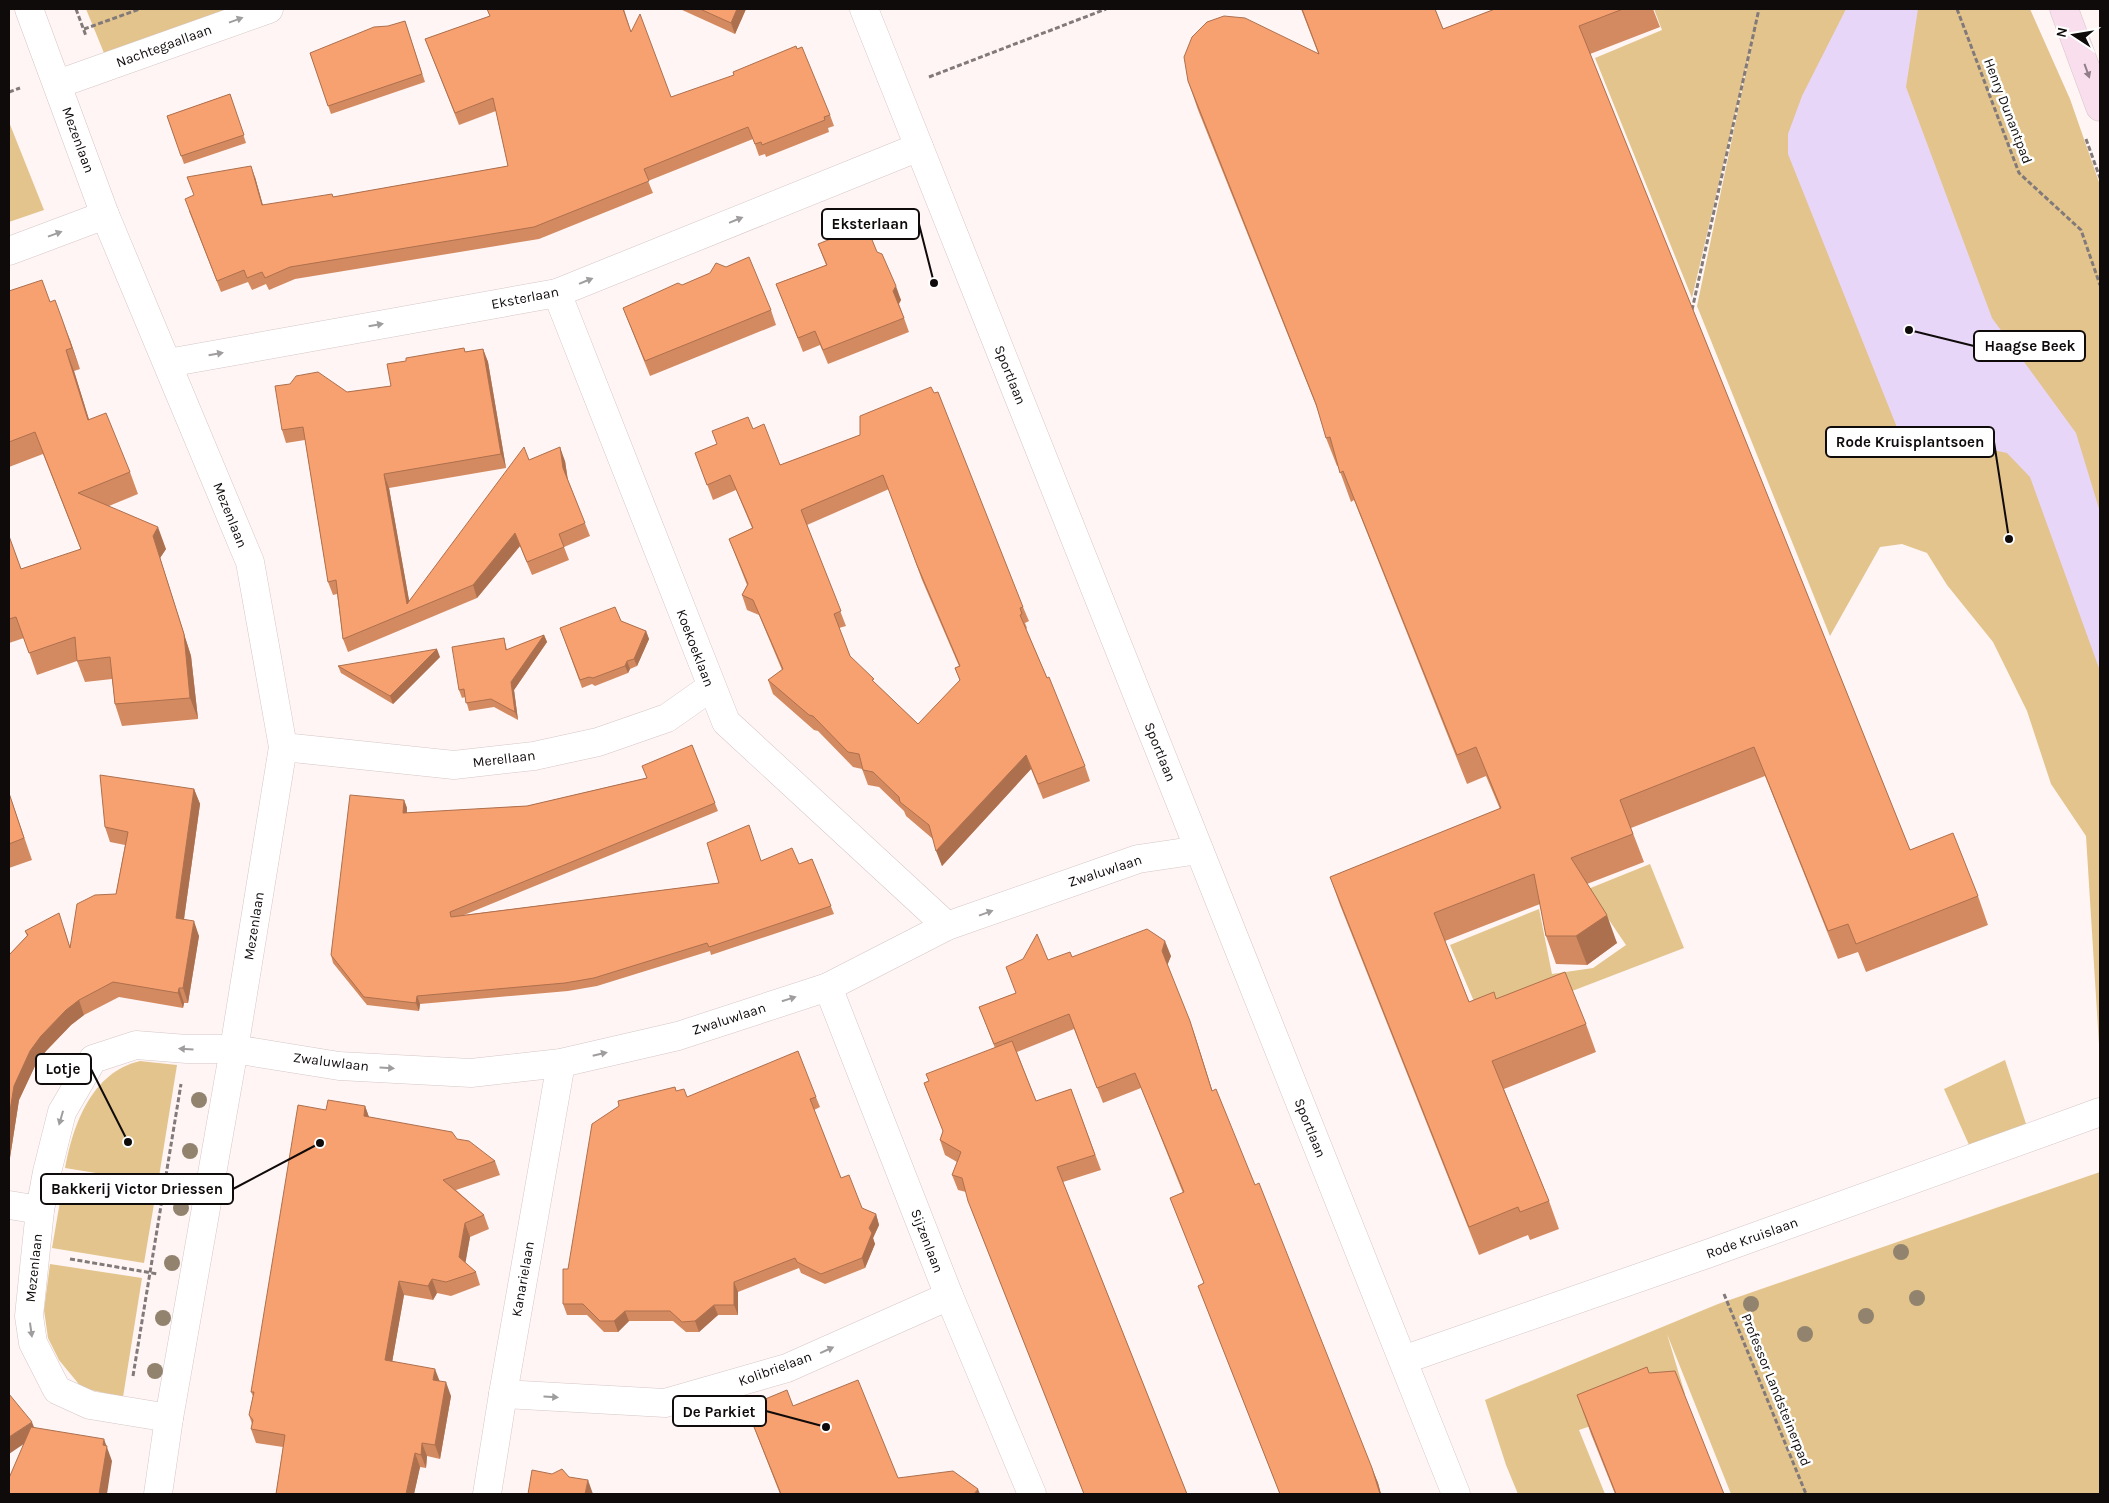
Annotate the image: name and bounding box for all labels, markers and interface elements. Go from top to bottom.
north arrow [2049,10,2099,60]
one-way arrow [229,16,244,24]
street label: Nachtegaallaan [114,21,214,71]
text: N [2052,26,2071,39]
street label: Henry Dunantpad [1980,56,2036,166]
one-way arrow [2083,64,2091,79]
street label: Mezenlaan [58,105,98,175]
callout: Eksterlaan [822,209,919,239]
text: Eksterlaan [832,215,908,233]
one-way arrow [729,216,744,224]
one-way arrow [47,230,62,237]
one-way arrow [579,277,593,285]
street label: Eksterlaan [490,283,560,313]
one-way arrow [368,321,384,329]
callout: Haagse Beek [1974,331,2085,361]
text: Haagse Beek [1984,337,2076,355]
street label: Sportlaan [990,343,1030,407]
one-way arrow [208,349,224,357]
callout: Rode Kruisplantsoen [1826,427,1994,457]
text: Rode Kruisplantsoen [1836,433,1984,451]
street label: Mezenlaan [209,480,251,550]
street label: Koekoeklaan [672,607,718,689]
street label: Sportlaan [1140,720,1180,784]
street label: Merellaan [472,747,536,771]
street label: Zwaluwlaan [1066,851,1144,891]
street label: Mezenlaan [240,891,268,961]
one-way arrow [978,909,993,916]
one-way arrow [782,995,797,1003]
street label: Zwaluwlaan [690,999,768,1039]
one-way arrow [177,1044,193,1052]
street label: Zwaluwlaan [292,1049,370,1075]
one-way arrow [592,1050,607,1058]
callout: Lotje [36,1054,91,1084]
text: Lotje [46,1060,80,1078]
one-way arrow [379,1065,395,1073]
street label: Sportlaan [1290,1096,1330,1160]
one-way arrow [57,1111,65,1126]
callout: Bakkerij Victor Driessen [41,1174,233,1204]
text: Bakkerij Victor Driessen [51,1180,223,1198]
street label: Sijzenlaan [907,1207,947,1275]
street label: Rode Kruislaan [1704,1214,1800,1262]
street label: Mezenlaan [22,1233,46,1303]
street label: Kanarielaan [508,1240,538,1318]
street label: Professor Landsteinerpad [1738,1311,1814,1469]
one-way arrow [27,1322,35,1338]
one-way arrow [820,1345,834,1353]
street label: Kolibrielaan [736,1348,814,1390]
one-way arrow [544,1393,560,1401]
callout: De Parkiet [673,1396,766,1426]
text: De Parkiet [682,1403,756,1421]

